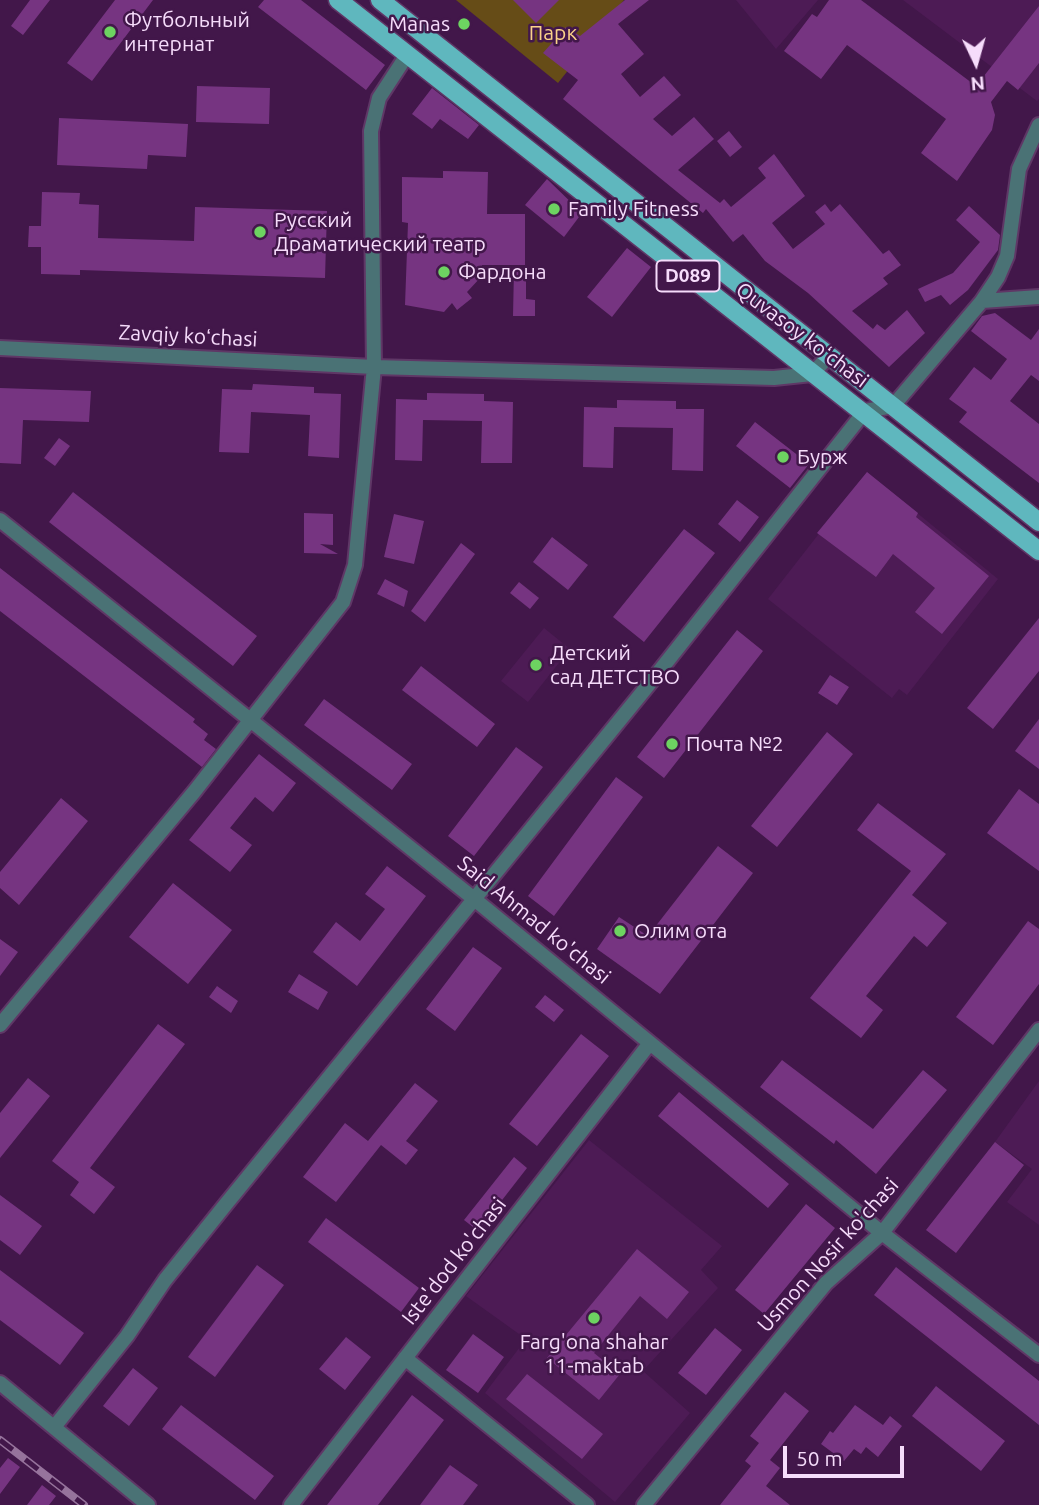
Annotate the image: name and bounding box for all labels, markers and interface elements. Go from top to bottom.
place label: Футбольный интернат [124,7,250,57]
place label: Manas [389,11,450,37]
marker: Manas [456,16,472,32]
park label: Парк [529,20,577,46]
marker: Футбольный интернат [102,24,118,40]
north arrow [941,28,1011,98]
text: N [970,72,986,95]
place label: Family Fitness [568,196,699,222]
marker: Family Fitness [546,201,562,217]
place label: Русский Драматический театр [274,207,486,257]
marker: Русский Драматический театр [252,224,268,240]
place label: Фардона [458,259,547,285]
road number: D089 [656,260,720,292]
marker: Фардона [436,264,452,280]
street label: Quvasoy koʻchasi [731,277,873,393]
street label: Zavqiy koʻchasi [118,320,258,352]
place label: Бурж [797,444,848,470]
marker: Бурж [775,449,791,465]
place label: Детский сад ДЕТСТВО [550,640,680,690]
marker: Детский сад ДЕТСТВО [528,657,544,673]
place label: Почта №2 [686,731,784,757]
marker: Почта №2 [664,736,680,752]
street label: Said Ahmad ko'chasi [452,851,616,989]
place label: Олим ота [634,918,727,944]
marker: Олим ота [612,923,628,939]
street label: Usmon Nosir ko'chasi [752,1173,904,1337]
street label: Iste'dod ko'chasi [396,1192,512,1330]
marker: Farg'ona shahar 11-maktab [586,1310,602,1326]
place label: Farg'ona shahar 11-maktab [520,1329,668,1379]
scale bar [787,1432,908,1476]
text: 50 m [796,1446,843,1470]

